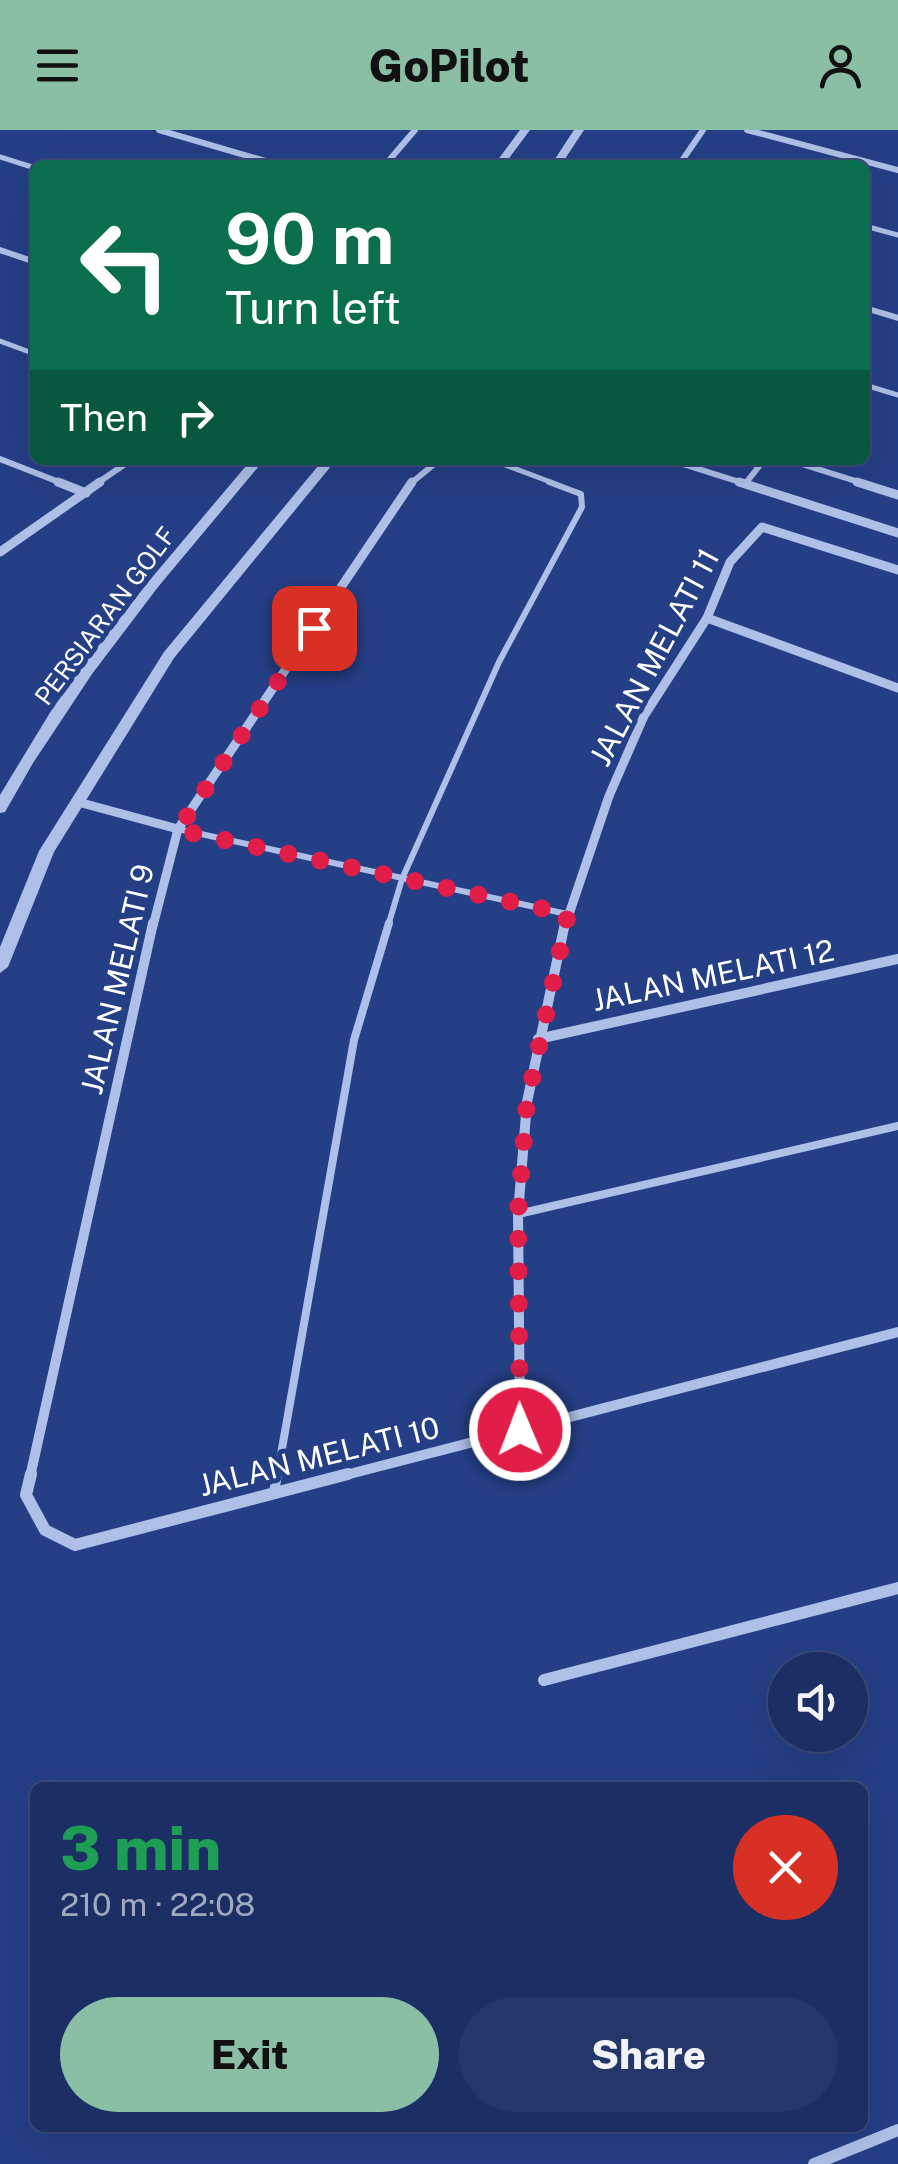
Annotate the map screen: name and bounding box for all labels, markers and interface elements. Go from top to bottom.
icon: menu [30,38,85,93]
icon: person [813,38,868,93]
text: GoPilot [369,39,529,92]
text: 90 m [225,197,395,280]
icon: left [60,200,190,330]
text: Turn left [225,281,401,334]
icon: right [168,390,223,445]
text: Then [60,395,148,440]
street label: PERSIARAN GOLF [28,521,182,711]
street label: JALAN MELATI 11 [582,542,726,772]
pin [272,586,357,671]
icon: arrive [287,601,342,656]
street label: JALAN MELATI 9 [73,860,161,1098]
street label: JALAN MELATI 12 [589,932,837,1018]
position arrow [468,1378,572,1482]
street label: JALAN MELATI 10 [195,1409,443,1503]
map controls [768,1652,868,1752]
button: sound [768,1652,868,1752]
text: 3 min [60,1813,221,1884]
button: close [733,1815,838,1920]
text: 210 m · 22:08 [60,1886,255,1923]
button: Exit [60,1997,439,2112]
button: Share [459,1997,838,2112]

